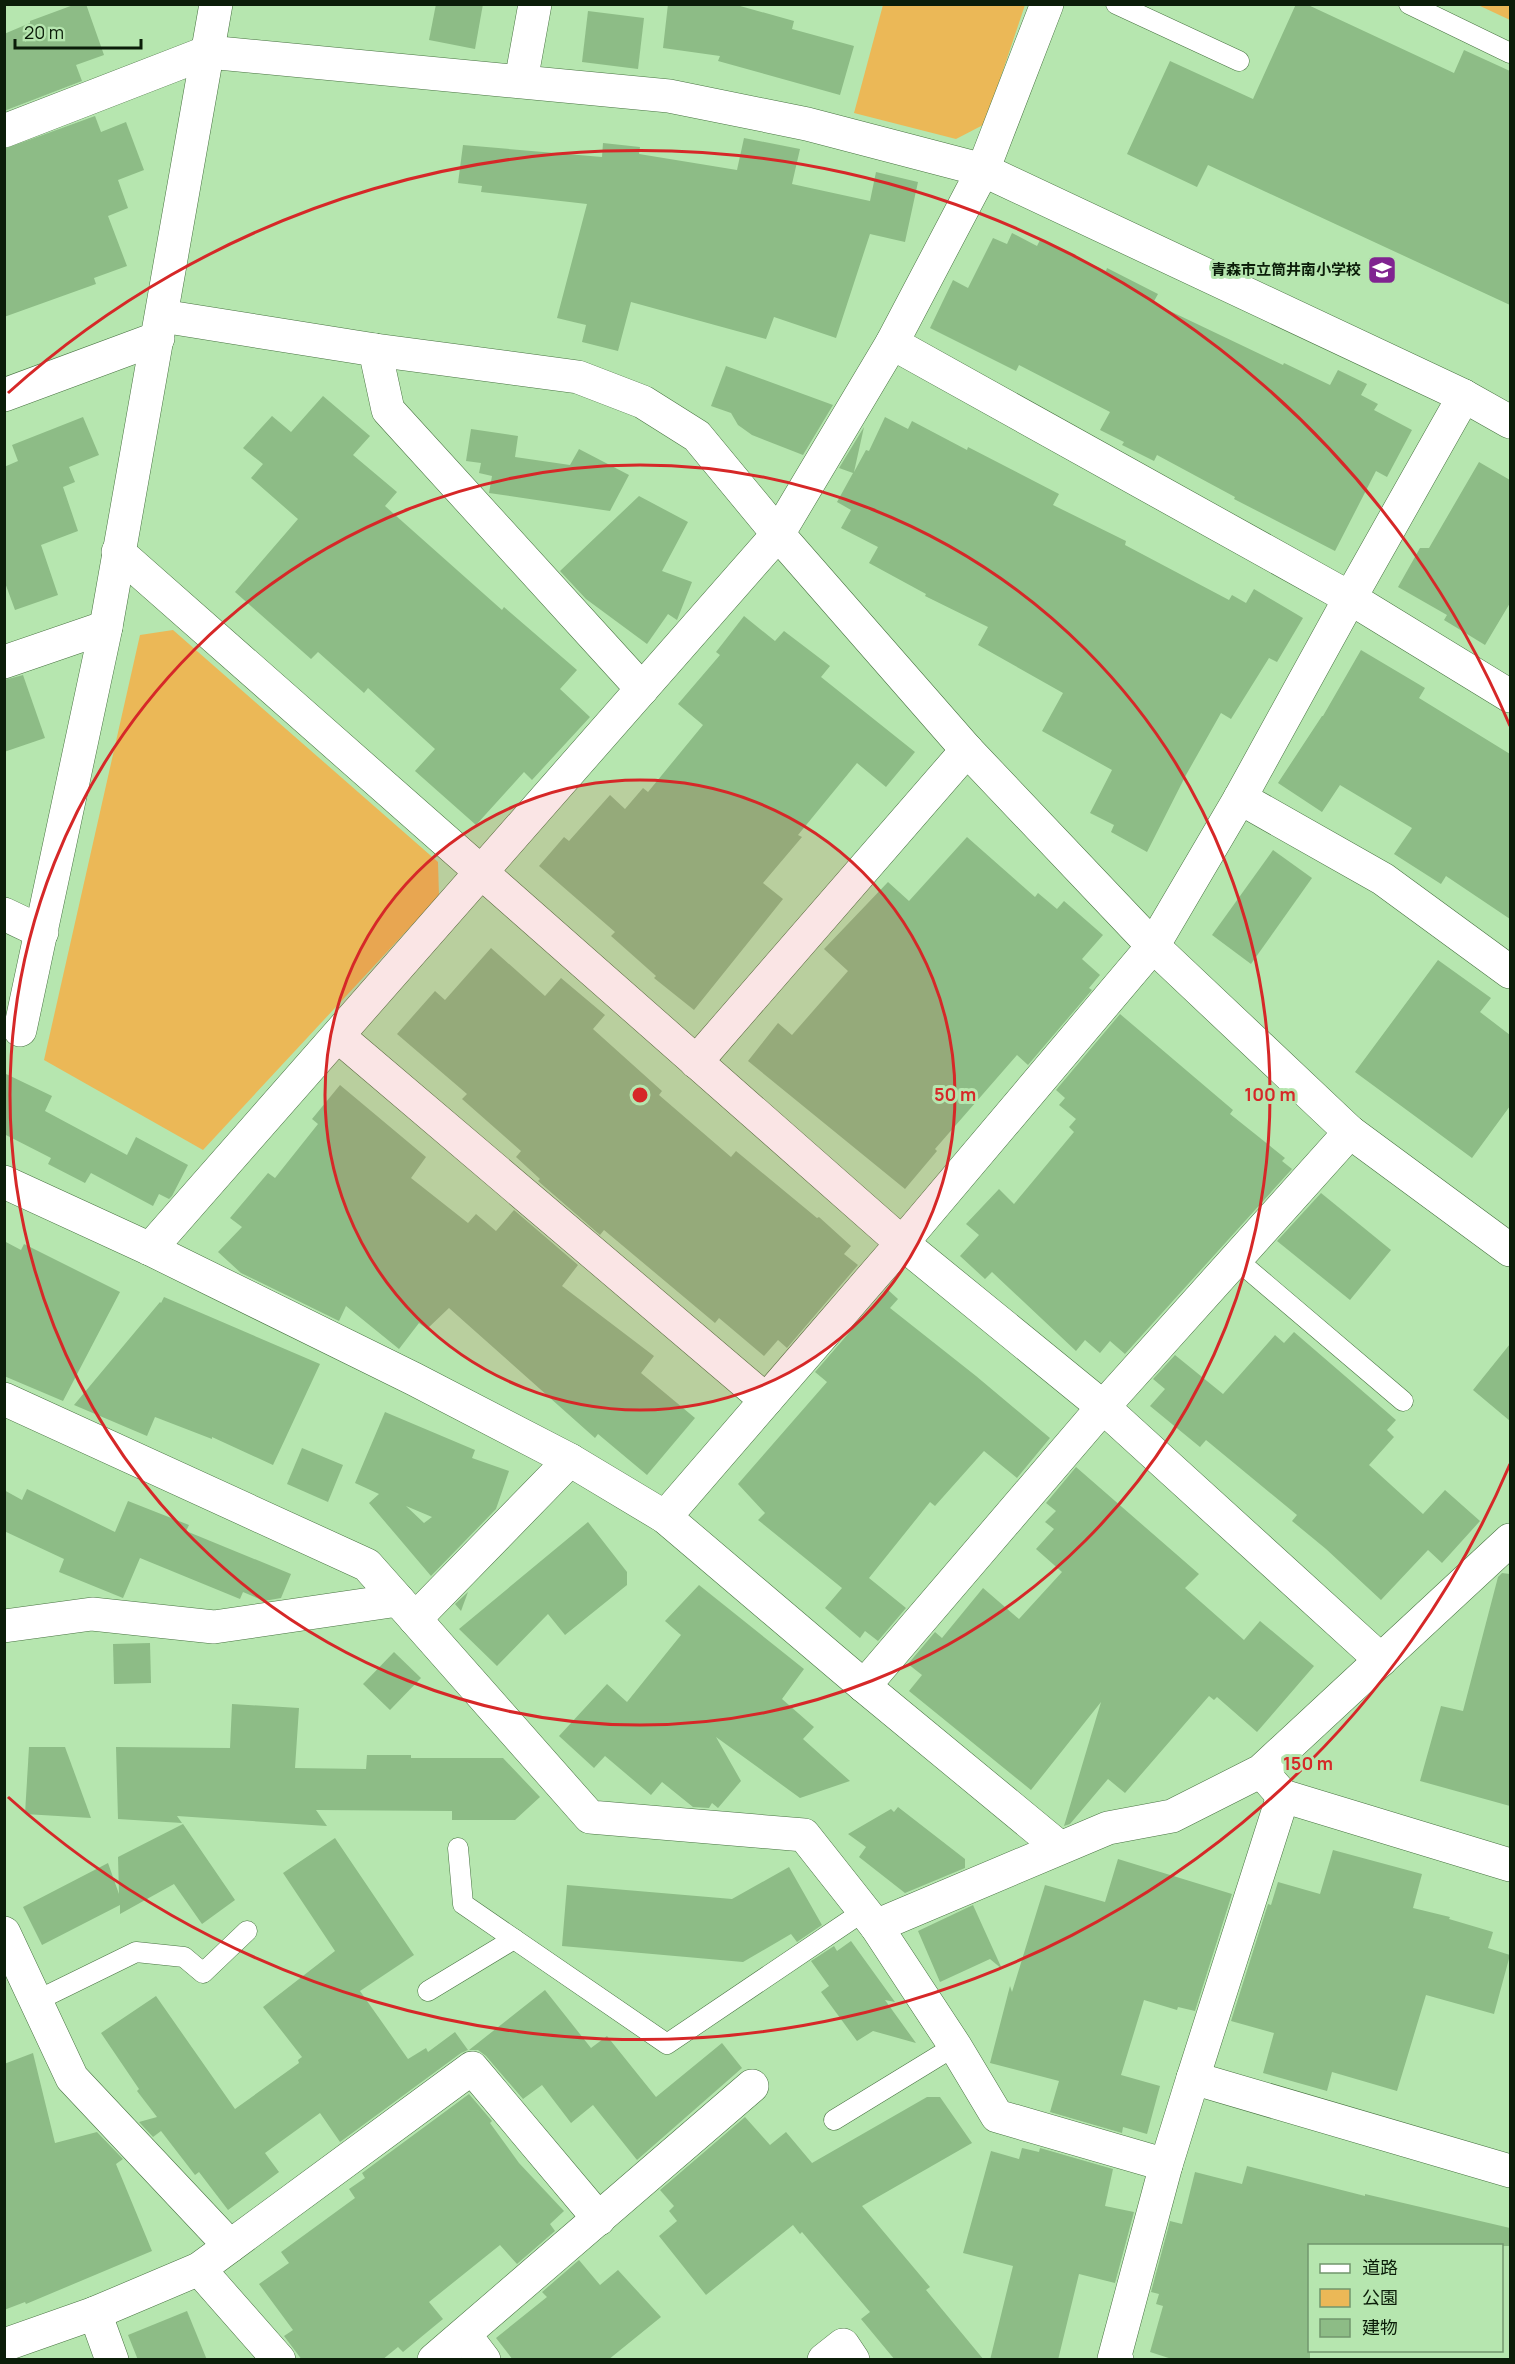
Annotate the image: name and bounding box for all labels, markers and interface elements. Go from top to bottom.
scale bar [15,12,141,50]
text: 20 m [24,20,64,44]
school or university icon: 青森市立筒井南小学校 [1366,254,1398,286]
place label: 青森市立筒井南小学校 [1211,259,1361,280]
text: 50 m [934,1082,976,1106]
text: 100 m [1244,1082,1296,1106]
centre of rings [630,1085,650,1105]
text: 150 m [1283,1751,1333,1775]
legend [1308,2244,1503,2352]
text: 道路 [1362,2255,1398,2279]
text: 公園 [1362,2285,1398,2309]
text: 建物 [1362,2315,1398,2339]

